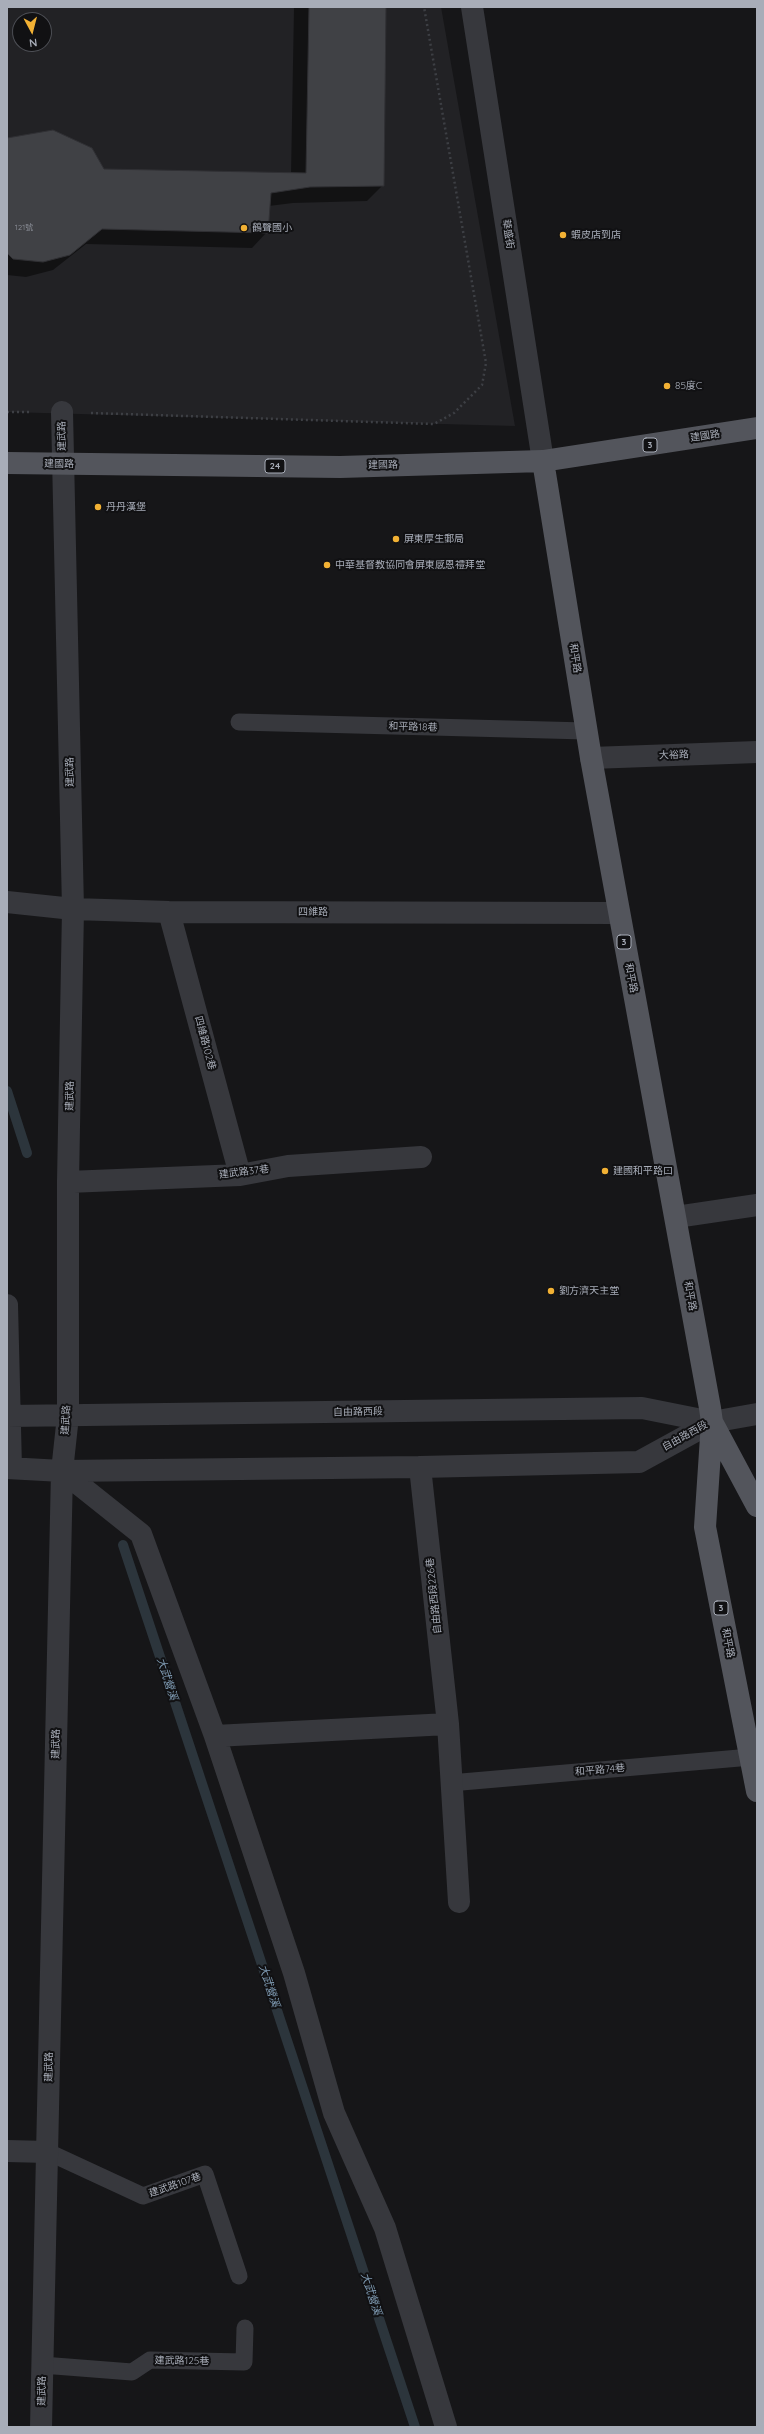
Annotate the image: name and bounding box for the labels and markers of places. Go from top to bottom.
place label: 鶴聲國小 [252,222,292,234]
marker: 鶴聲國小 [239,223,249,233]
place label: 蝦皮店到店 [571,229,621,241]
marker: 蝦皮店到店 [558,230,568,240]
place label: 85度C [675,380,702,392]
marker: 85度C [662,381,672,391]
place label: 丹丹漢堡 [106,501,146,513]
marker: 丹丹漢堡 [93,502,103,512]
place label: 屏東厚生郵局 [404,533,464,545]
marker: 屏東厚生郵局 [391,534,401,544]
place label: 中華基督教協同會屏東感恩禮拜堂 [335,559,485,571]
marker: 中華基督教協同會屏東感恩禮拜堂 [322,560,332,570]
place label: 建國和平路口 [613,1165,673,1177]
marker: 建國和平路口 [600,1166,610,1176]
place label: 劉方濟天主堂 [559,1285,619,1297]
marker: 劉方濟天主堂 [546,1286,556,1296]

